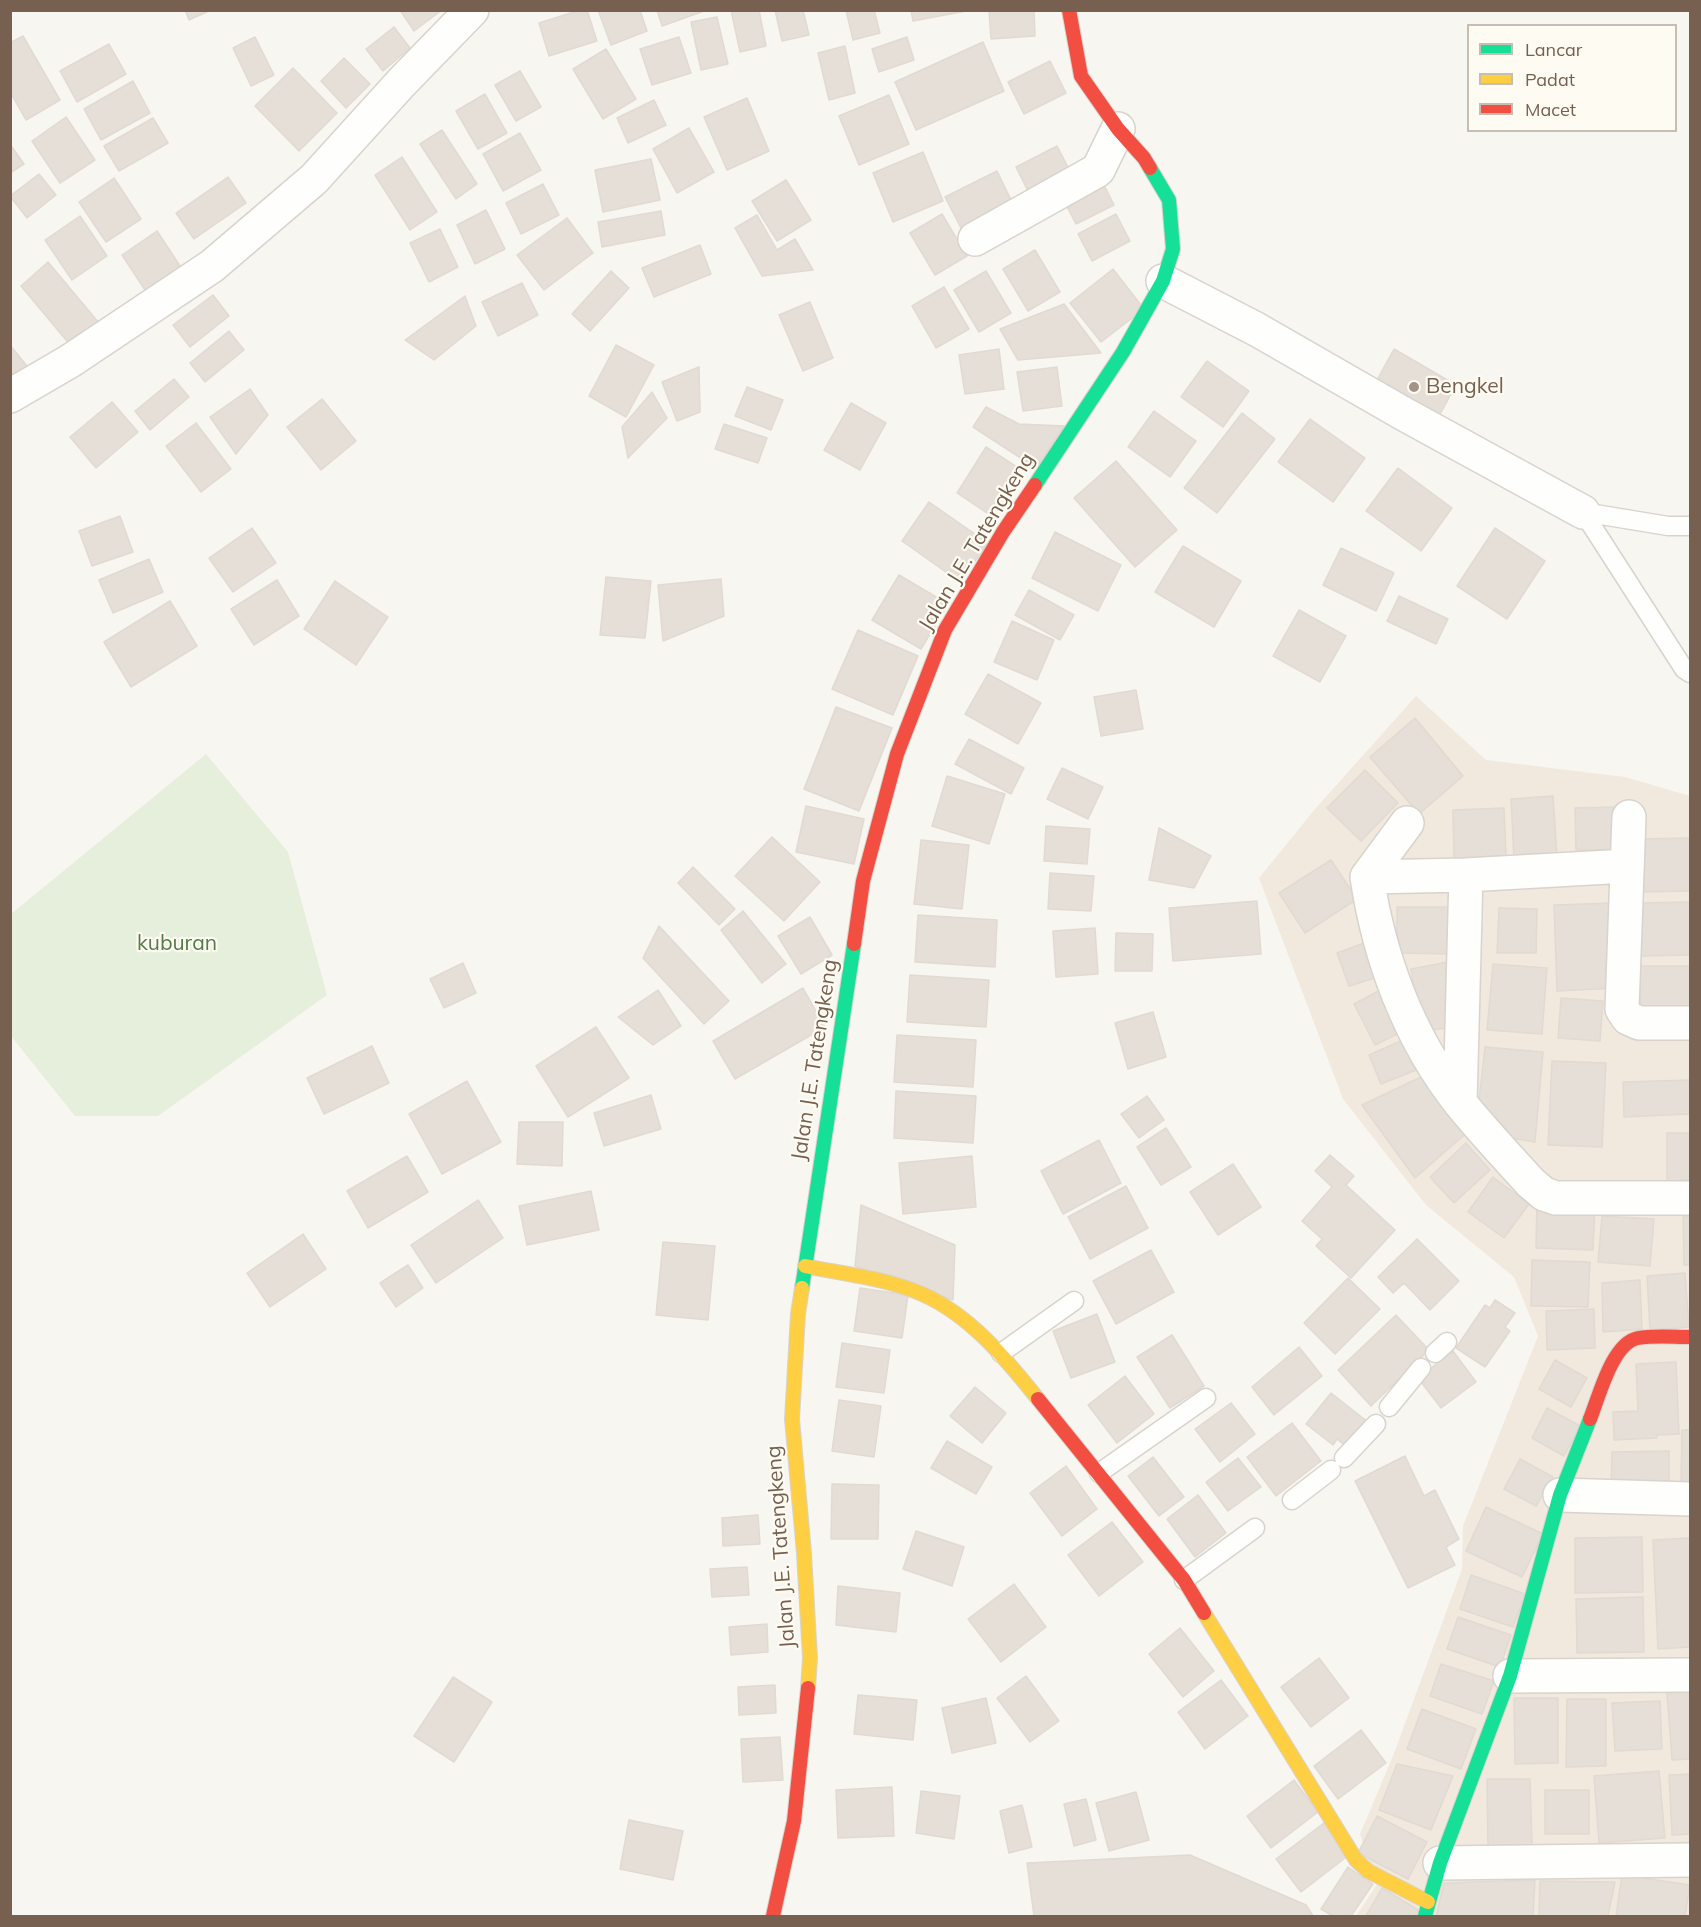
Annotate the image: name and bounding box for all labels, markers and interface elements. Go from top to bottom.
legend [1467,24,1677,132]
text: Lancar [1525,38,1582,61]
text: Padat [1525,68,1575,91]
text: Macet [1525,98,1576,121]
place label: Bengkel [1426,374,1504,400]
marker: Bengkel [1407,380,1421,394]
street label: Jalan J.E. Tatengkeng [914,448,1040,636]
park label: kuburan [137,931,217,957]
street label: Jalan J.E. Tatengkeng [787,958,843,1162]
street label: Jalan J.E. Tatengkeng [761,1445,801,1649]

